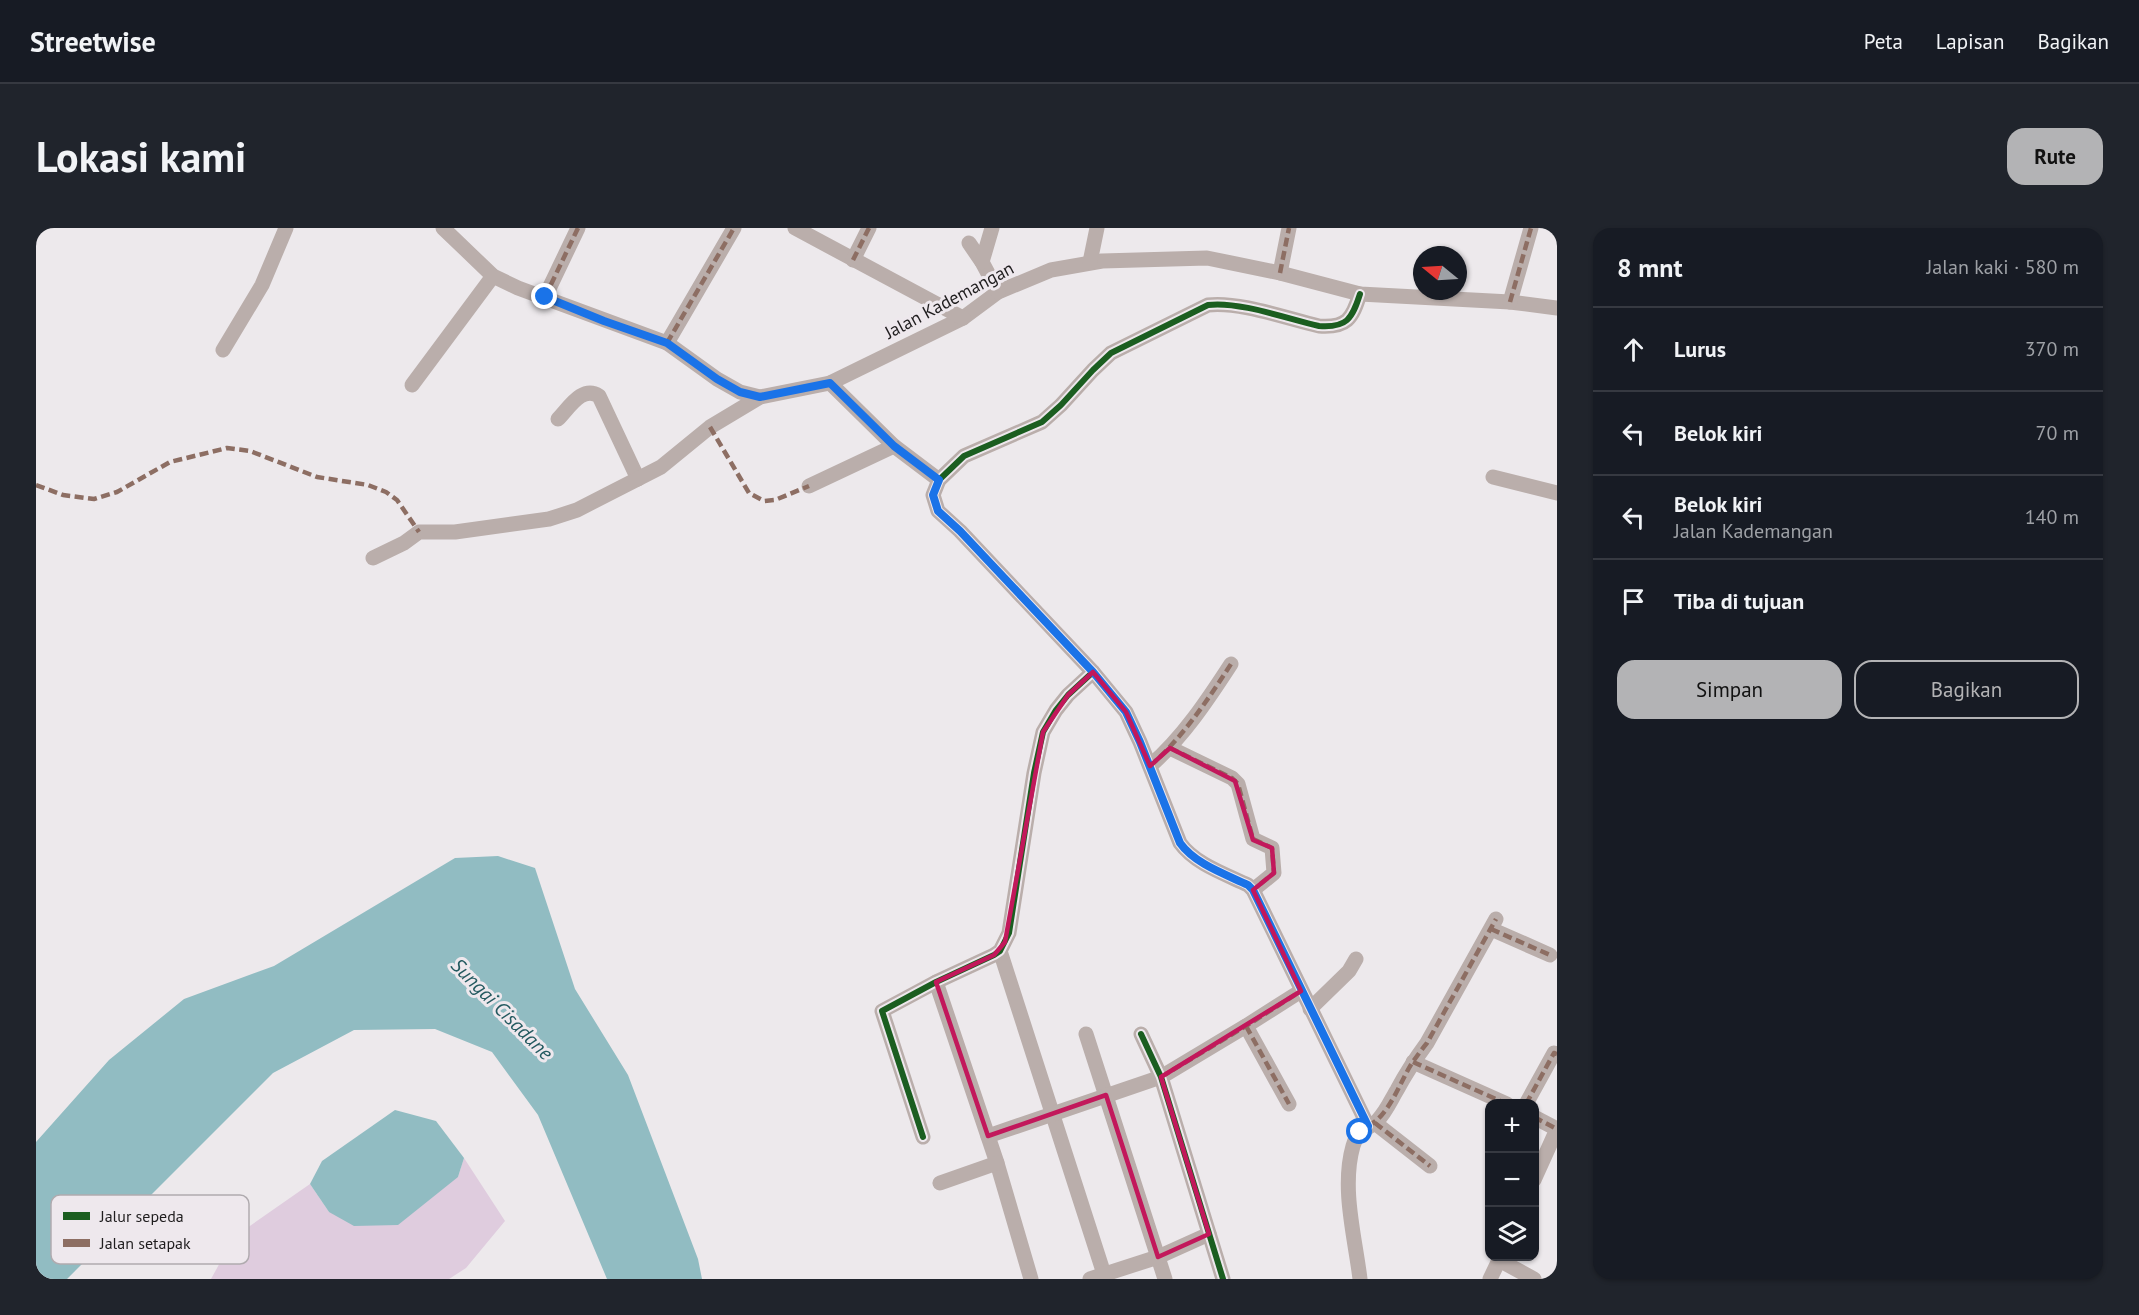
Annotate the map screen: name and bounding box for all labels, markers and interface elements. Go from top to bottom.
text: Streetwise [30,23,156,60]
text: Peta [1864,28,1903,55]
text: Lapisan [1936,28,2004,55]
text: Bagikan [2037,28,2109,55]
button: Rute [2007,128,2103,185]
text: Lokasi kami [36,129,246,184]
north arrow [1413,246,1467,300]
text: 8 mnt [1617,251,1683,284]
text: Jalan kaki · 580 m [1926,254,2079,280]
street label: Jalan Kademangan [880,256,1018,344]
route end [531,283,557,309]
icon: ahead [1617,333,1650,366]
text: Lurus [1674,335,1726,363]
text: 370 m [2025,336,2079,362]
icon: left [1617,417,1650,450]
text: Belok kiri [1674,419,1763,447]
text: 70 m [2036,420,2079,446]
text: Belok kiri [1674,490,1763,518]
icon: left [1617,501,1650,534]
text: 140 m [2025,504,2079,530]
text: Jalan Kademangan [1674,518,1833,544]
icon: arrive [1617,585,1650,618]
text: Tiba di tujuan [1674,587,1804,615]
button: Simpan [1617,660,1842,719]
button: Bagikan [1854,660,2079,719]
water label: Sungai Cisadane [445,952,559,1066]
map controls [1485,1099,1539,1261]
button: + [1485,1099,1539,1153]
route start [1346,1118,1372,1144]
button: − [1485,1153,1539,1207]
legend [51,1195,249,1264]
text: Jalur sepeda [99,1206,184,1226]
button: layers [1485,1207,1539,1261]
text: Jalan setapak [99,1233,191,1253]

